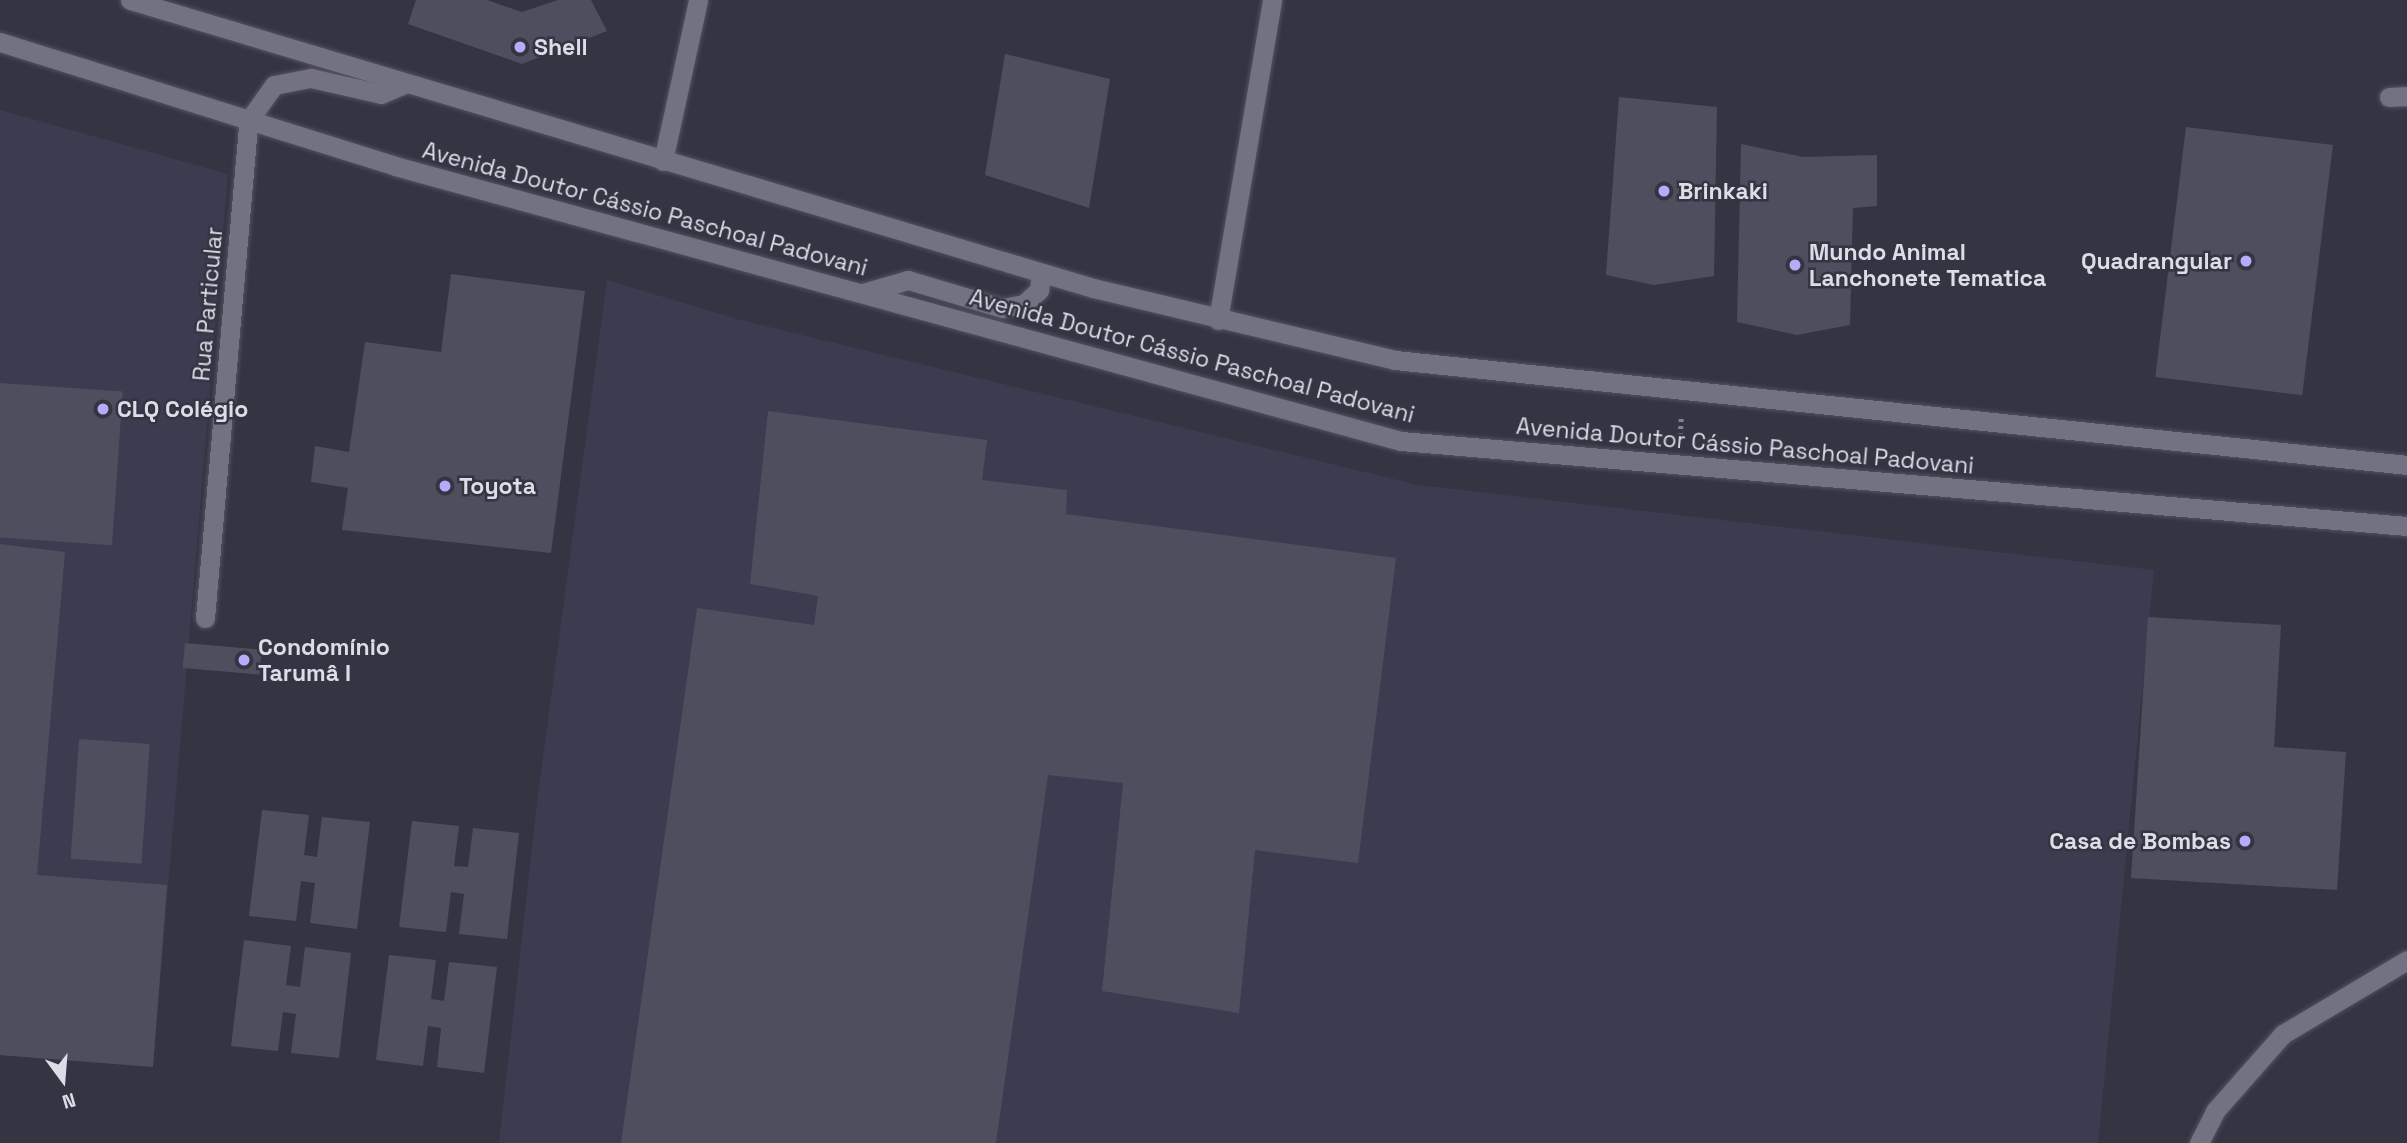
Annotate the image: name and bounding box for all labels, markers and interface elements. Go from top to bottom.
place label: Shell [534,33,588,61]
marker: Shell [512,39,528,55]
street label: Avenida Doutor Cássio Paschoal Padovani [420,136,870,282]
place label: Brinkaki [1678,177,1768,205]
marker: Brinkaki [1656,183,1672,199]
street label: Rua Particular [188,226,228,382]
place label: Mundo Animal Lanchonete Tematica [1809,238,2047,292]
place label: Quadrangular [2081,247,2232,275]
marker: Quadrangular [2238,253,2254,269]
marker: Mundo Animal Lanchonete Tematica [1787,257,1803,273]
street label: Avenida Doutor Cássio Paschoal Padovani [967,283,1417,429]
place label: CLQ Colégio [117,395,248,423]
marker: CLQ Colégio [95,401,111,417]
street label: Avenida Doutor Cássio Paschoal Padovani [1515,412,1975,480]
place label: Toyota [459,472,536,500]
marker: Toyota [437,478,453,494]
place label: Condomínio Tarumâ I [258,633,390,687]
marker: Condomínio Tarumâ I [236,652,252,668]
place label: Casa de Bombas [2049,827,2231,855]
marker: Casa de Bombas [2237,833,2253,849]
north arrow [28,1045,98,1115]
text: N [59,1087,78,1114]

